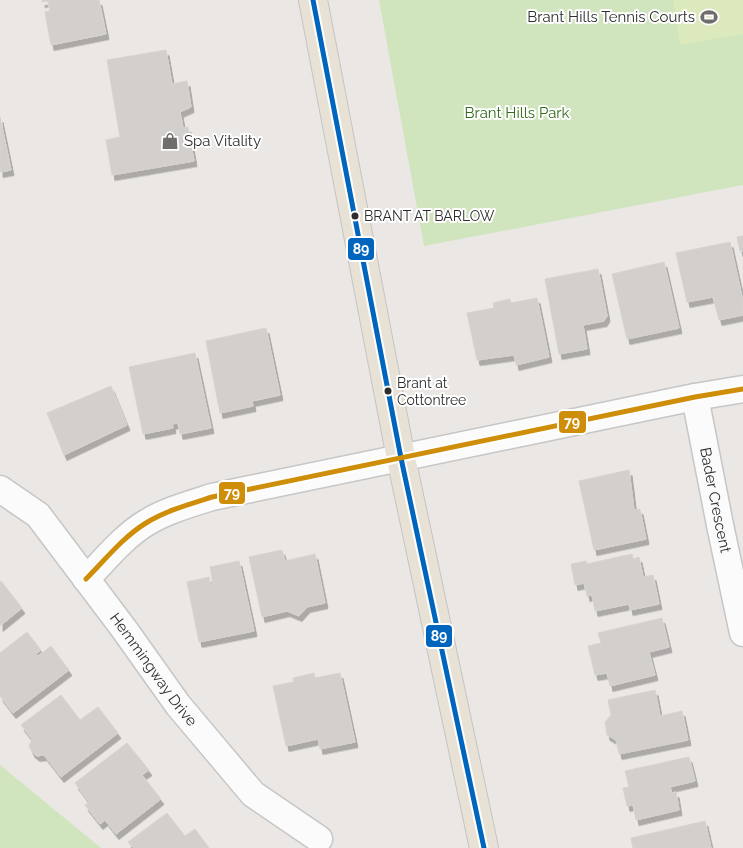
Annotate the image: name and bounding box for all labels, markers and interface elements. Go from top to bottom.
sports icon: Brant Hills Tennis Courts [699,7,719,27]
place label: Brant Hills Tennis Courts [527,8,695,26]
park label: Brant Hills Park [464,104,570,122]
shop icon: Spa Vitality [160,131,180,151]
place label: Spa Vitality [184,132,261,150]
place label: BRANT AT BARLOW [364,208,495,224]
marker: BRANT AT BARLOW [350,211,360,221]
line badge: 89 [347,237,375,261]
text: 89 [353,241,369,257]
place label: Brant at Cottontree [397,375,466,408]
marker: Brant at Cottontree [383,386,393,396]
line badge: 79 [558,410,587,434]
text: 79 [564,414,580,430]
street label: Bader Crescent [696,446,735,554]
line badge: 79 [218,481,246,505]
text: 79 [224,485,240,501]
street label: Hemmingway Drive [106,609,201,730]
line badge: 89 [425,624,453,648]
text: 89 [431,628,447,644]

